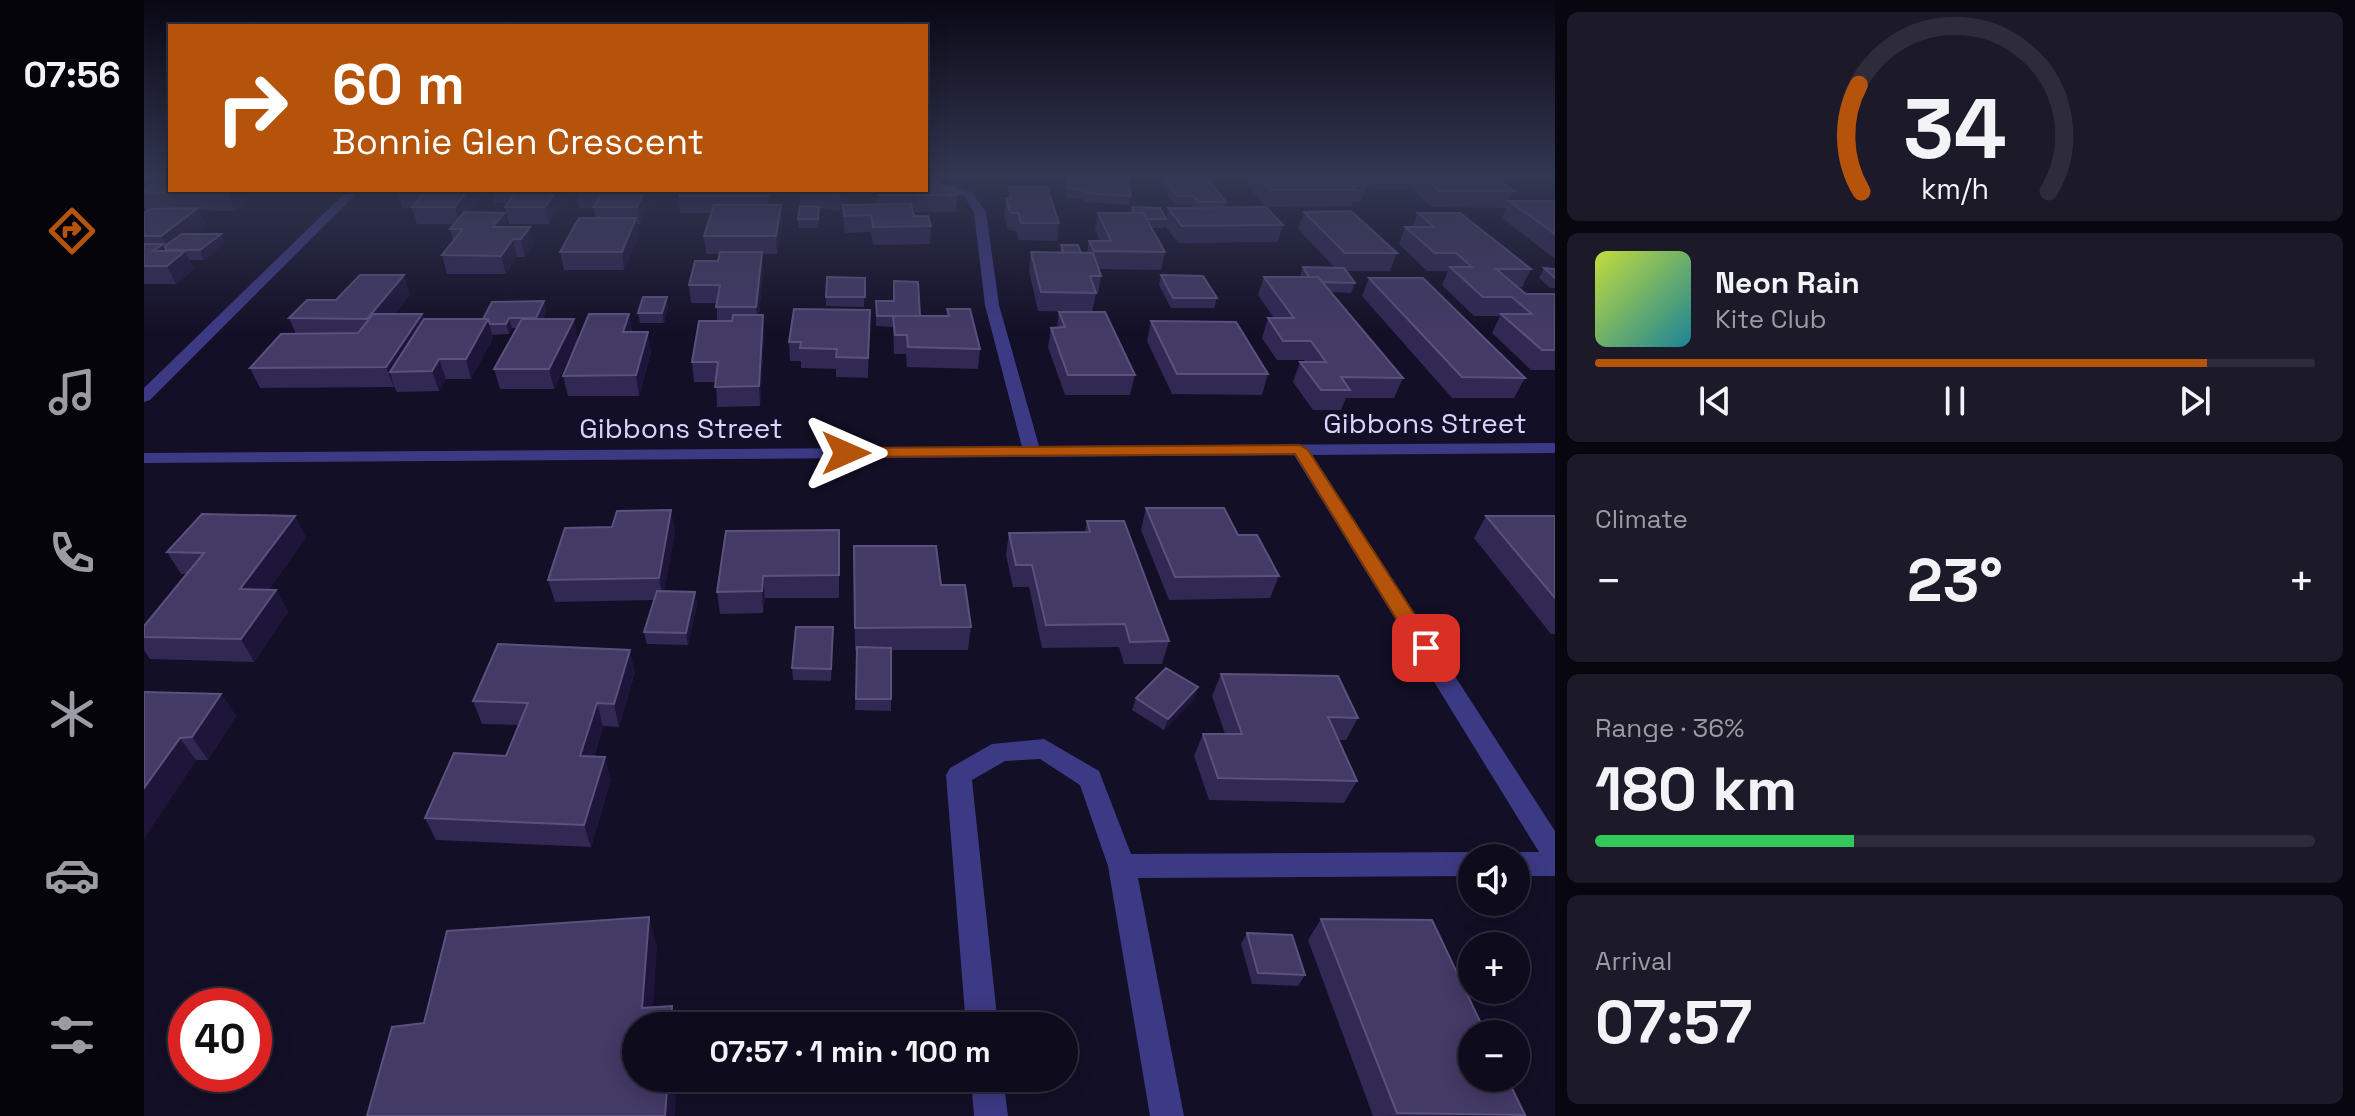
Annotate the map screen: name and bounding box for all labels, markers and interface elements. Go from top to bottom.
text: 60 m [332,49,465,120]
text: 07:56 [23,52,121,98]
icon: right [200,56,304,160]
text: 34 [1903,76,2007,182]
text: Bonnie Glen Crescent [332,119,704,165]
text: km/h [1921,172,1989,208]
icon: directions [44,203,100,259]
text: Neon Rain [1715,263,1860,302]
text: Kite Club [1715,302,1827,336]
icon: music [44,364,100,420]
icon: previous [1693,379,1737,423]
icon: pause [1933,379,1977,423]
icon: next [2173,379,2217,423]
street label: Gibbons Street [1323,405,1527,441]
street label: Gibbons Street [579,410,783,446]
position arrow [804,411,888,495]
text: Climate [1595,502,1688,536]
icon: phone [44,525,100,581]
text: 23° [1907,542,2003,619]
text: − [1595,553,1622,609]
text: + [2288,553,2315,609]
pin [1392,614,1460,682]
icon: arrive [1404,626,1448,670]
icon: climate [44,686,100,742]
text: Range · 36% [1595,711,1744,745]
text: 180 km [1595,751,1797,828]
map controls [1458,844,1530,1092]
button: sound [1458,844,1530,916]
icon: car [44,847,100,903]
button: + [1458,932,1530,1004]
text: Arrival [1595,944,1672,978]
text: 07:57 [1595,984,1752,1061]
speed limit sign: 40 [168,988,272,1092]
icon: filters [44,1007,100,1063]
button: − [1458,1020,1530,1092]
text: 07:57 · 1 min · 100 m [709,1032,991,1071]

